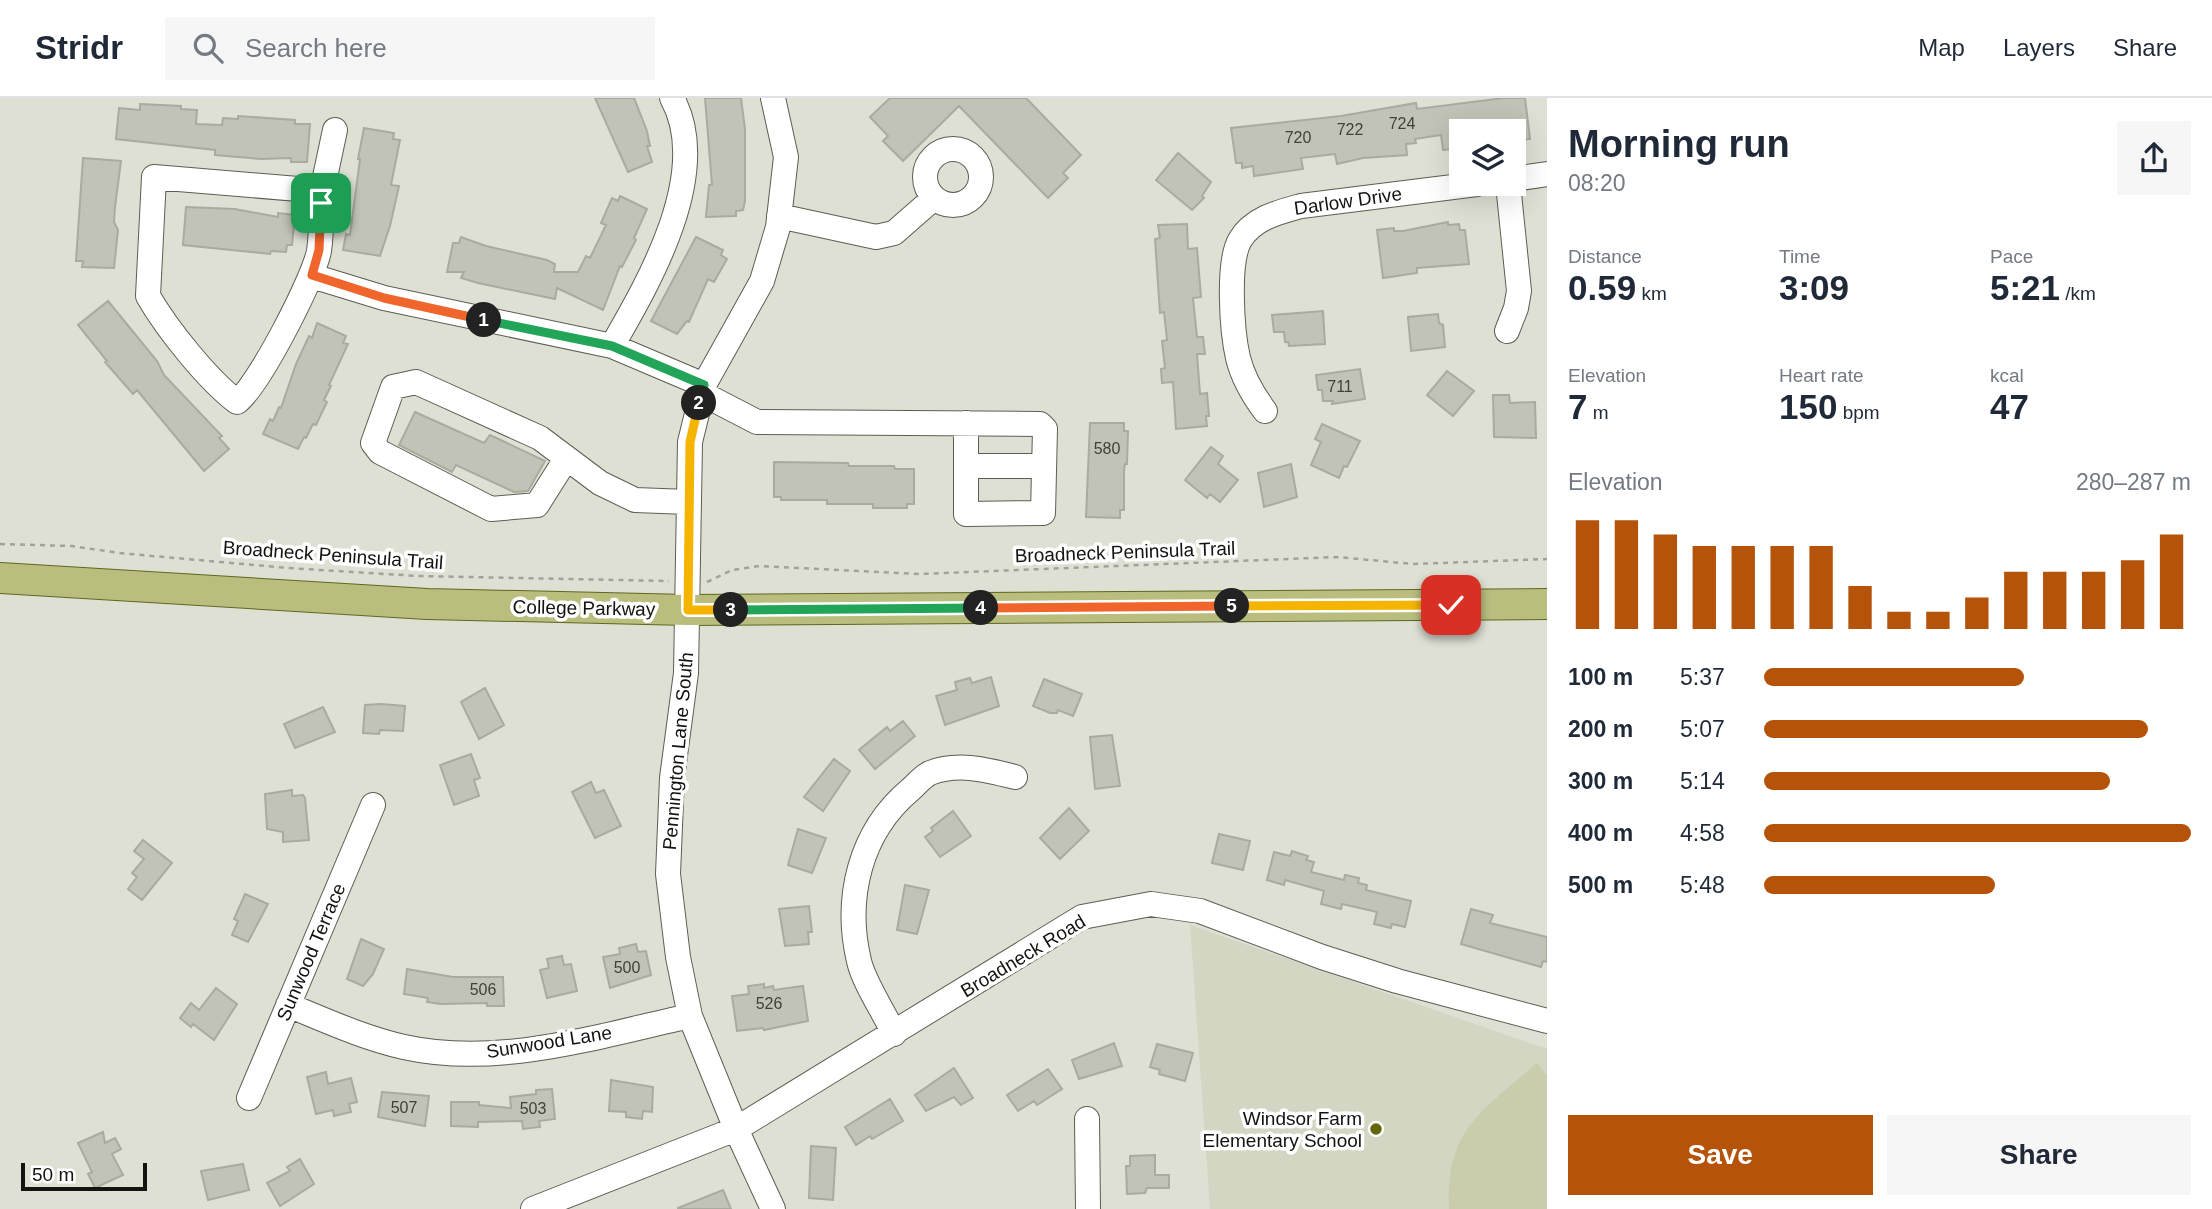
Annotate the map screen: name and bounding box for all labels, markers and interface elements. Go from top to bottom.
search box [165,17,655,80]
text: Stridr [35,29,123,66]
icon: search [189,29,227,67]
text: Search here [245,33,387,63]
text: Map [1918,34,1965,61]
text: Layers [2003,34,2075,61]
text: Share [2113,34,2177,61]
house number: 724 [1389,115,1415,132]
map controls [1449,119,1526,196]
button: layers [1449,119,1526,196]
house number: 722 [1337,121,1363,138]
button: share [2117,121,2191,195]
text: Morning run [1568,123,1790,165]
house number: 720 [1285,129,1311,146]
text: 08:20 [1568,170,1626,196]
pin [291,173,351,233]
street label: Darlow Drive [1293,183,1403,219]
icon: arrive [302,184,340,222]
text: Distance [1568,246,1642,267]
text: Time [1779,246,1821,267]
text: Pace [1990,246,2033,267]
text: 0.59 [1568,268,1636,307]
text: 3:09 [1779,268,1849,307]
text: 5:21 [1990,268,2060,307]
text: km [1636,283,1667,304]
text: /km [2060,283,2096,304]
pin: 1 [466,302,502,338]
text: 1 [478,309,489,330]
text: Elevation [1568,365,1646,386]
text: Heart rate [1779,365,1863,386]
text: kcal [1990,365,2024,386]
house number: 711 [1327,378,1353,395]
pin: 2 [682,386,716,420]
text: 7 [1568,387,1587,426]
text: 150 [1779,387,1837,426]
text: 47 [1990,387,2029,426]
text: 2 [693,392,704,413]
text: m [1587,402,1609,423]
text: bpm [1837,402,1880,423]
house number: 580 [1094,440,1120,457]
text: Elevation [1568,469,1663,495]
text: 280–287 m [2076,469,2191,495]
street label: Broadneck Peninsula Trail [222,537,444,573]
street label: Broadneck Peninsula Trail [1014,538,1236,566]
pin [1421,575,1481,635]
icon: check [1432,586,1470,624]
pin: 5 [1214,588,1250,624]
pin: 4 [964,590,998,626]
pin: 3 [714,592,748,628]
text: 5 [1226,595,1237,616]
street label: College Parkway [513,596,656,620]
text: 4 [975,597,986,618]
text: 3 [725,599,736,620]
street label: Pennington Lane South [659,651,697,851]
text: 100 m [1568,664,1633,690]
text: 5:37 [1680,664,1725,690]
text: 200 m [1568,716,1633,742]
text: 5:07 [1680,716,1725,742]
text: 300 m [1568,768,1633,794]
text: 5:14 [1680,768,1725,794]
text: 400 m [1568,820,1633,846]
text: 4:58 [1680,820,1725,846]
text: 500 m [1568,872,1633,898]
text: 5:48 [1680,872,1725,898]
street label: Sunwood Terrace [273,880,349,1024]
street label: Broadneck Road [957,911,1089,1001]
house number: 500 [614,959,640,976]
house number: 506 [470,981,496,998]
house number: 526 [756,995,782,1012]
street label: Sunwood Lane [485,1022,613,1062]
house number: 507 [391,1099,417,1116]
house number: 503 [520,1100,546,1117]
place label: Windsor Farm Elementary School [1203,1108,1362,1151]
button: Save [1568,1115,1873,1195]
button: Share [1887,1115,2191,1195]
marker: Windsor Farm Elementary School [1368,1121,1384,1137]
scale bar [21,1160,147,1192]
text: 50 m [32,1164,74,1185]

